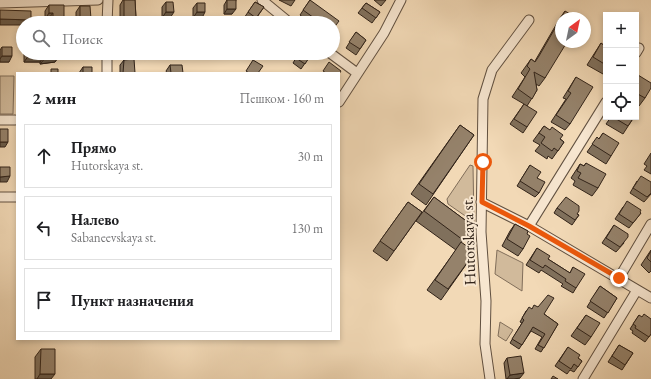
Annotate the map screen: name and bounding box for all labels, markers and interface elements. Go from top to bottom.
north arrow [555,12,591,48]
map controls [603,12,639,120]
button: + [603,12,639,48]
search box [16,16,340,60]
icon: search [30,27,52,49]
text: Поиск [62,29,103,48]
button: − [603,48,639,84]
button: locate [603,84,639,120]
text: 2 мин [32,87,76,109]
text: Пешком · 160 m [240,90,324,107]
text: Прямо [71,138,116,157]
icon: ahead [33,145,55,167]
text: 30 m [298,148,323,165]
route start [474,153,492,171]
text: Hutorskaya st. [71,157,143,174]
street label: Hutorskaya st. [456,196,481,286]
text: Налево [71,210,119,229]
icon: left [33,217,55,239]
text: 130 m [292,220,323,237]
text: Sabaneevskaya st. [71,229,156,246]
route end [610,269,628,287]
icon: arrive [33,289,55,311]
text: Пункт назначения [71,291,194,310]

